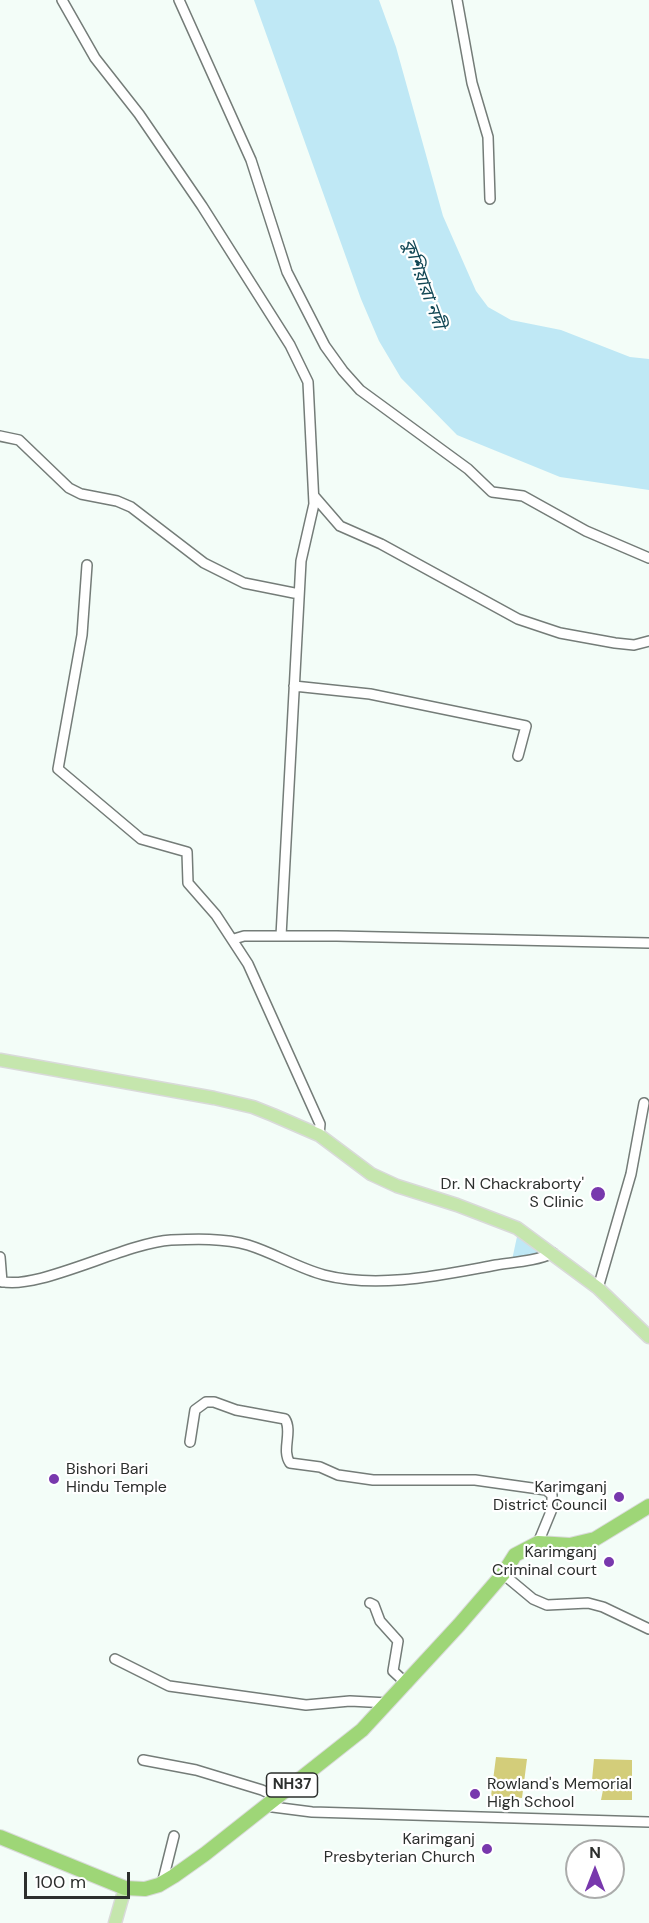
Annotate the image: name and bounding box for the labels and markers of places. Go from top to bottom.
place label: Dr. N Chackraborty' S Clinic [441,1175,584,1213]
marker: Dr. N Chackraborty' S Clinic [589,1185,607,1203]
place label: Bishori Bari Hindu Temple [66,1460,167,1498]
marker: Bishori Bari Hindu Temple [47,1472,61,1486]
place label: Karimganj District Council [493,1478,607,1516]
marker: Karimganj District Council [612,1490,626,1504]
place label: Karimganj Criminal court [492,1543,597,1581]
marker: Karimganj Criminal court [602,1555,616,1569]
place label: Rowland's Memorial High School [487,1775,632,1813]
marker: Rowland's Memorial High School [468,1787,482,1801]
place label: Karimganj Presbyterian Church [324,1830,475,1868]
marker: Karimganj Presbyterian Church [480,1842,494,1856]

